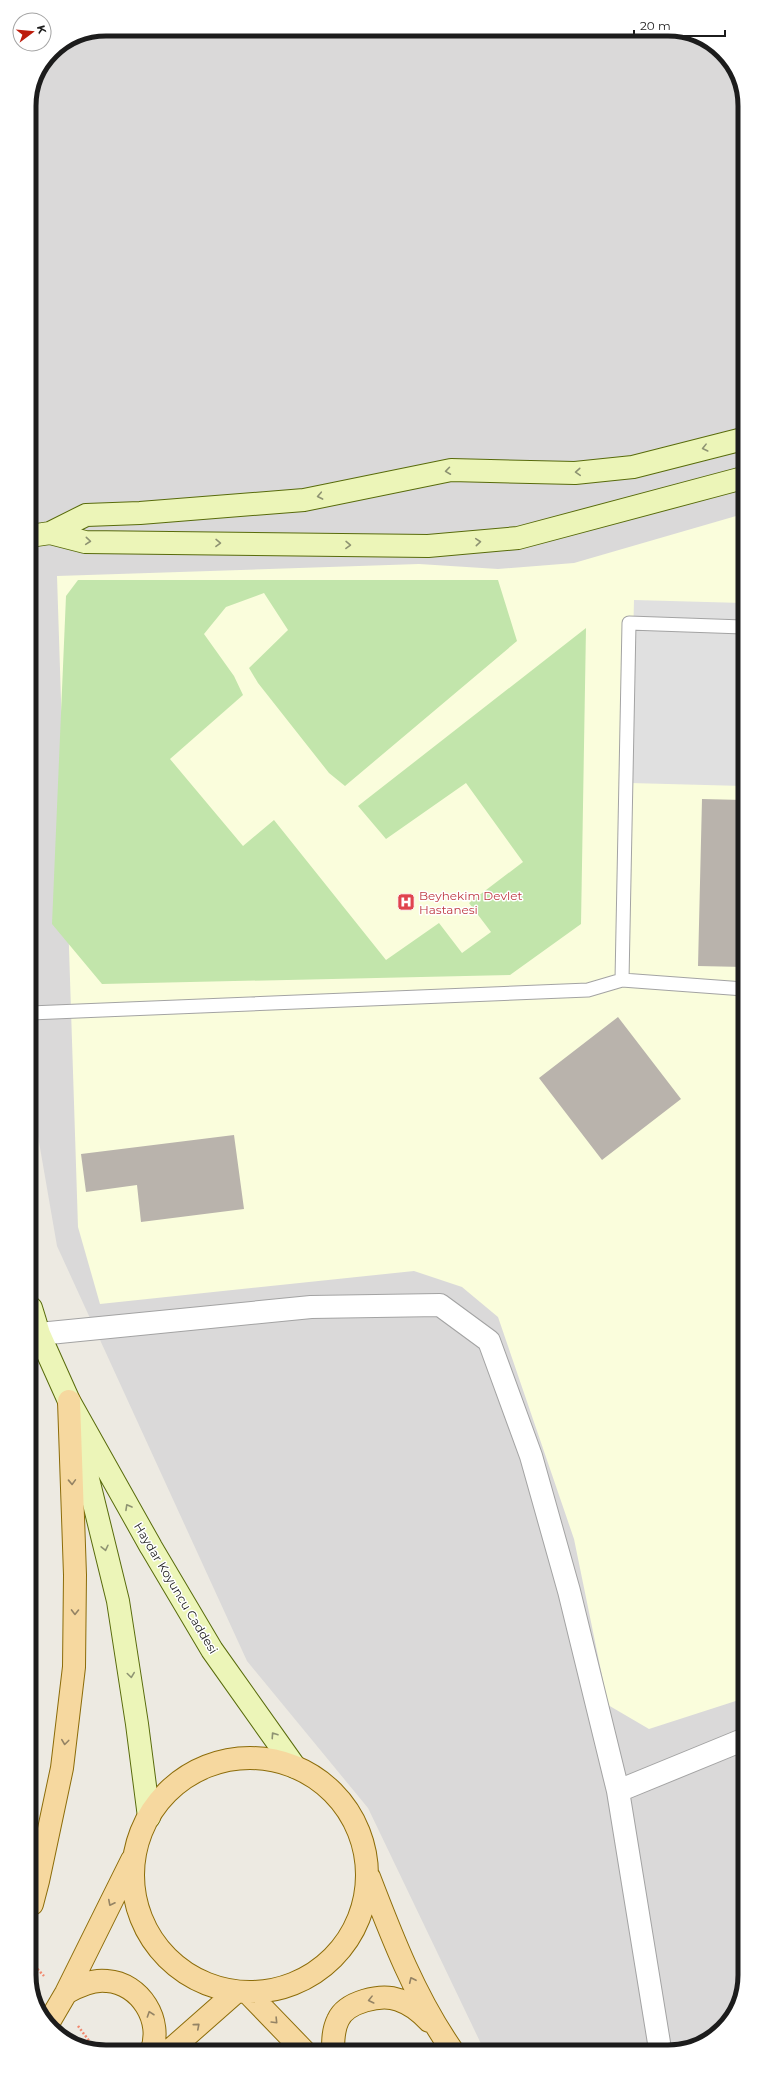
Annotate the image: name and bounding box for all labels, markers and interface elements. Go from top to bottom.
north arrow [12,12,52,52]
scale bar [634,12,725,38]
text: 20 m [640,18,671,33]
text: K [34,23,50,36]
one-way arrow [702,443,709,452]
one-way arrow [445,466,451,475]
one-way arrow [575,468,581,477]
one-way arrow [317,492,324,500]
one-way arrow [85,537,91,546]
one-way arrow [475,537,481,546]
one-way arrow [215,539,221,548]
one-way arrow [345,541,351,549]
place label: Beyhekim Devlet Hastanesi [419,888,522,917]
hospital icon: Beyhekim Devlet Hastanesi [396,892,416,912]
one-way arrow [67,1479,76,1485]
one-way arrow [126,1504,133,1511]
street label: Haydar Koyuncu Caddesi [131,1520,221,1656]
one-way arrow [101,1545,109,1551]
one-way arrow [70,1609,79,1615]
one-way arrow [126,1672,135,1678]
one-way arrow [271,1732,278,1739]
one-way arrow [61,1739,70,1745]
one-way arrow [108,1898,116,1906]
one-way arrow [409,1977,417,1984]
one-way arrow [367,1995,374,2003]
one-way arrow [147,2010,155,2017]
one-way arrow [270,2016,278,2024]
one-way arrow [193,2023,200,2030]

